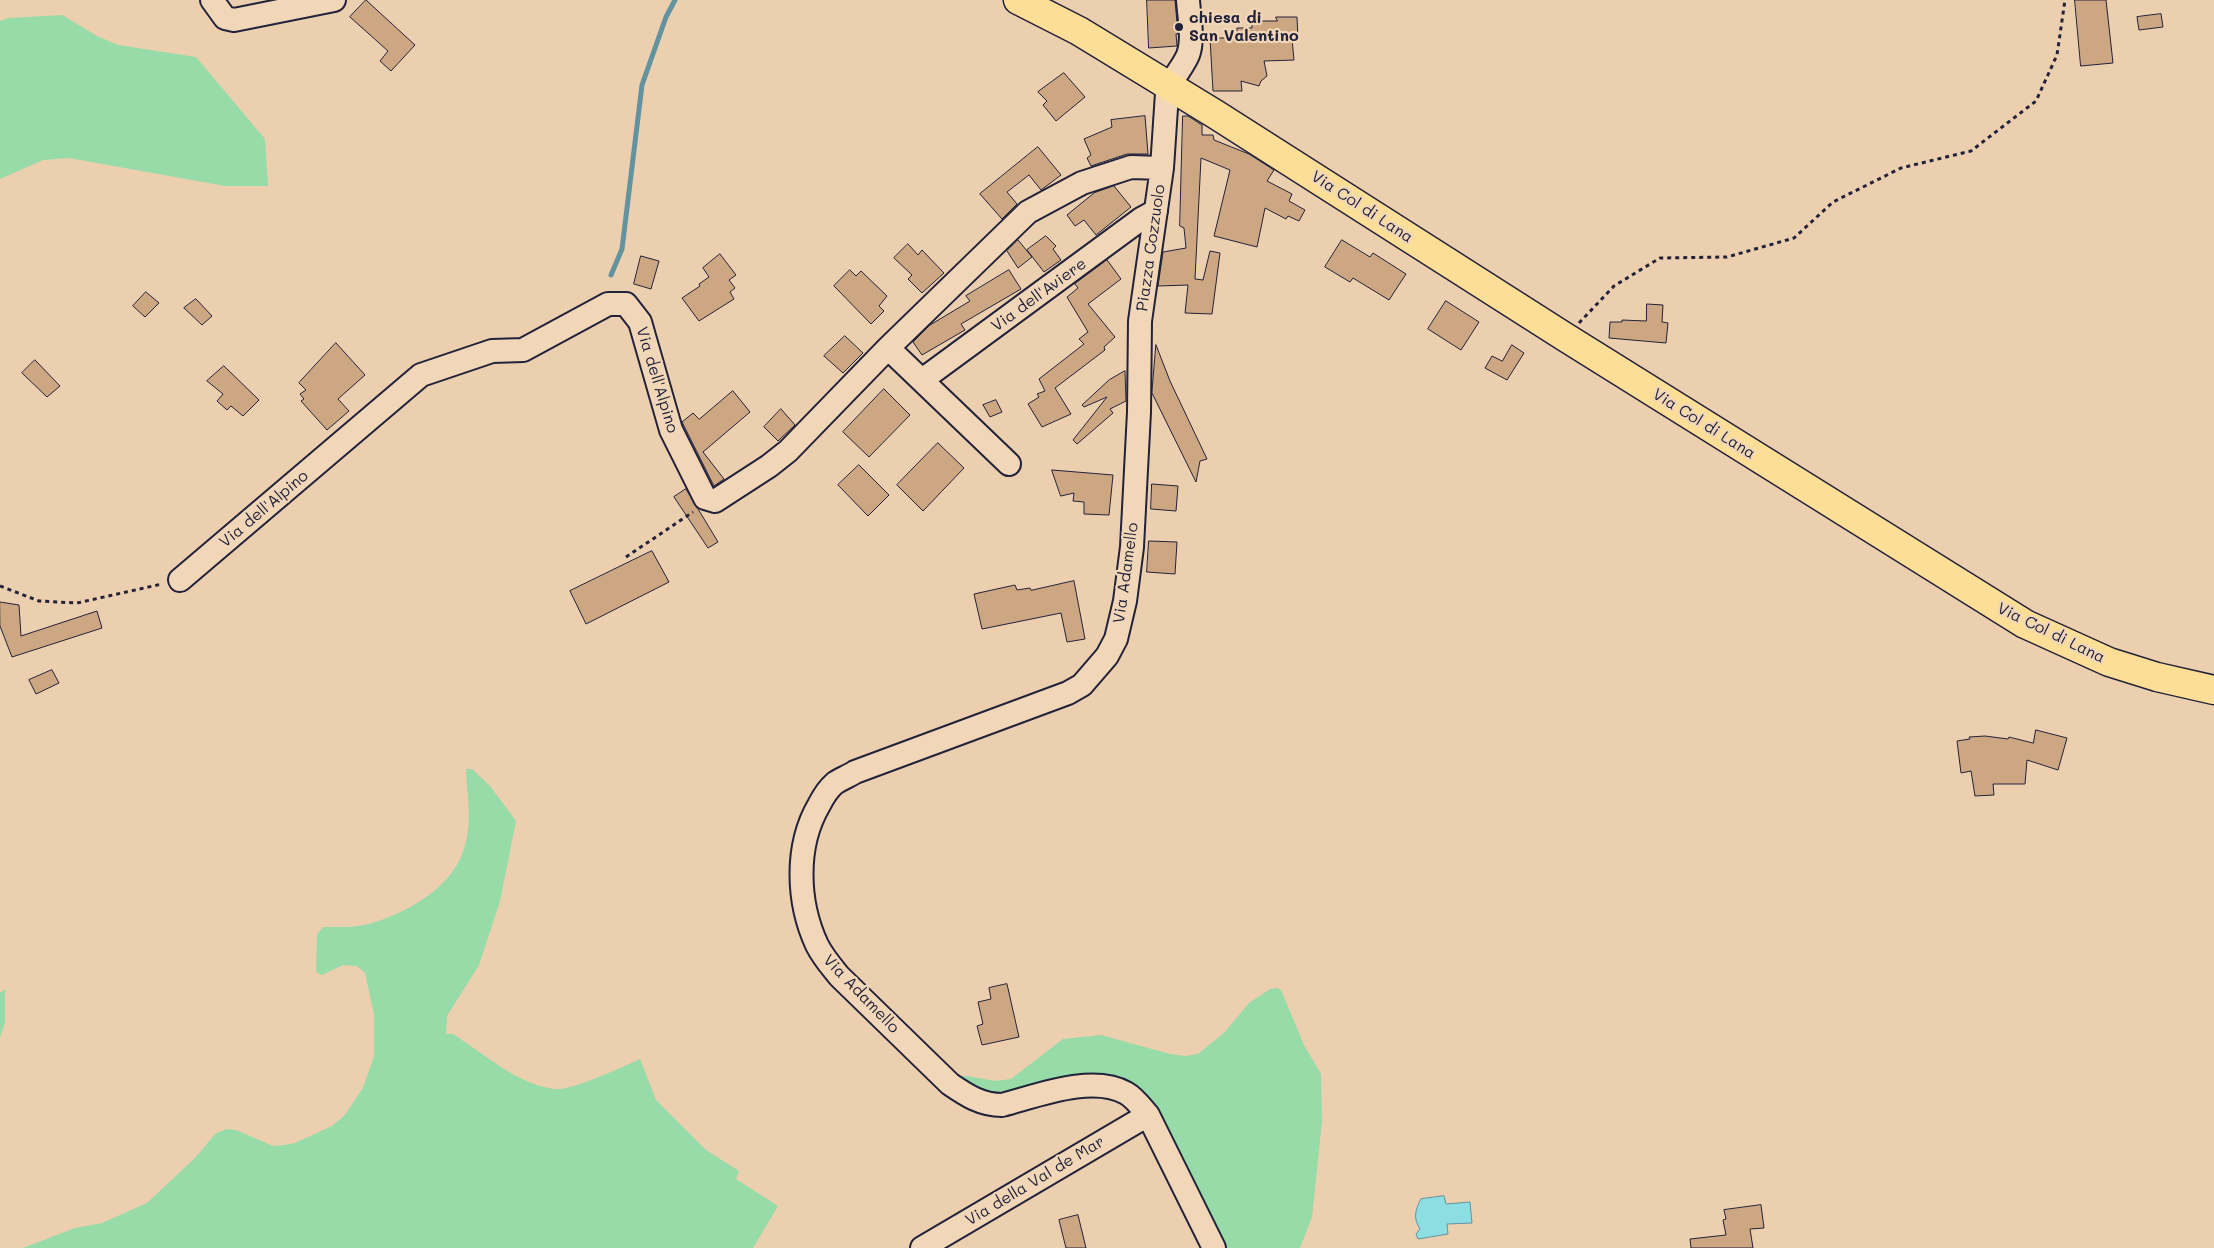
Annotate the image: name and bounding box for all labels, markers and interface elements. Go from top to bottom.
place label: chiesa di San Valentino [1189,8,1299,46]
marker: chiesa di San Valentino [1173,21,1185,33]
street label: Via Col di Lana [1307,167,1417,247]
street label: Piazza Cozzuolo [1133,183,1169,313]
street label: Via dell'Aviere [988,254,1090,336]
street label: Via dell'Alpino [632,325,682,435]
street label: Via Col di Lana [1649,385,1759,463]
street label: Via dell'Alpino [216,466,312,552]
street label: Via Adamello [1109,521,1143,625]
street label: Via Col di Lana [1994,599,2108,667]
street label: Via Adamello [819,951,903,1037]
street label: Via della Val de Mar [962,1132,1108,1230]

